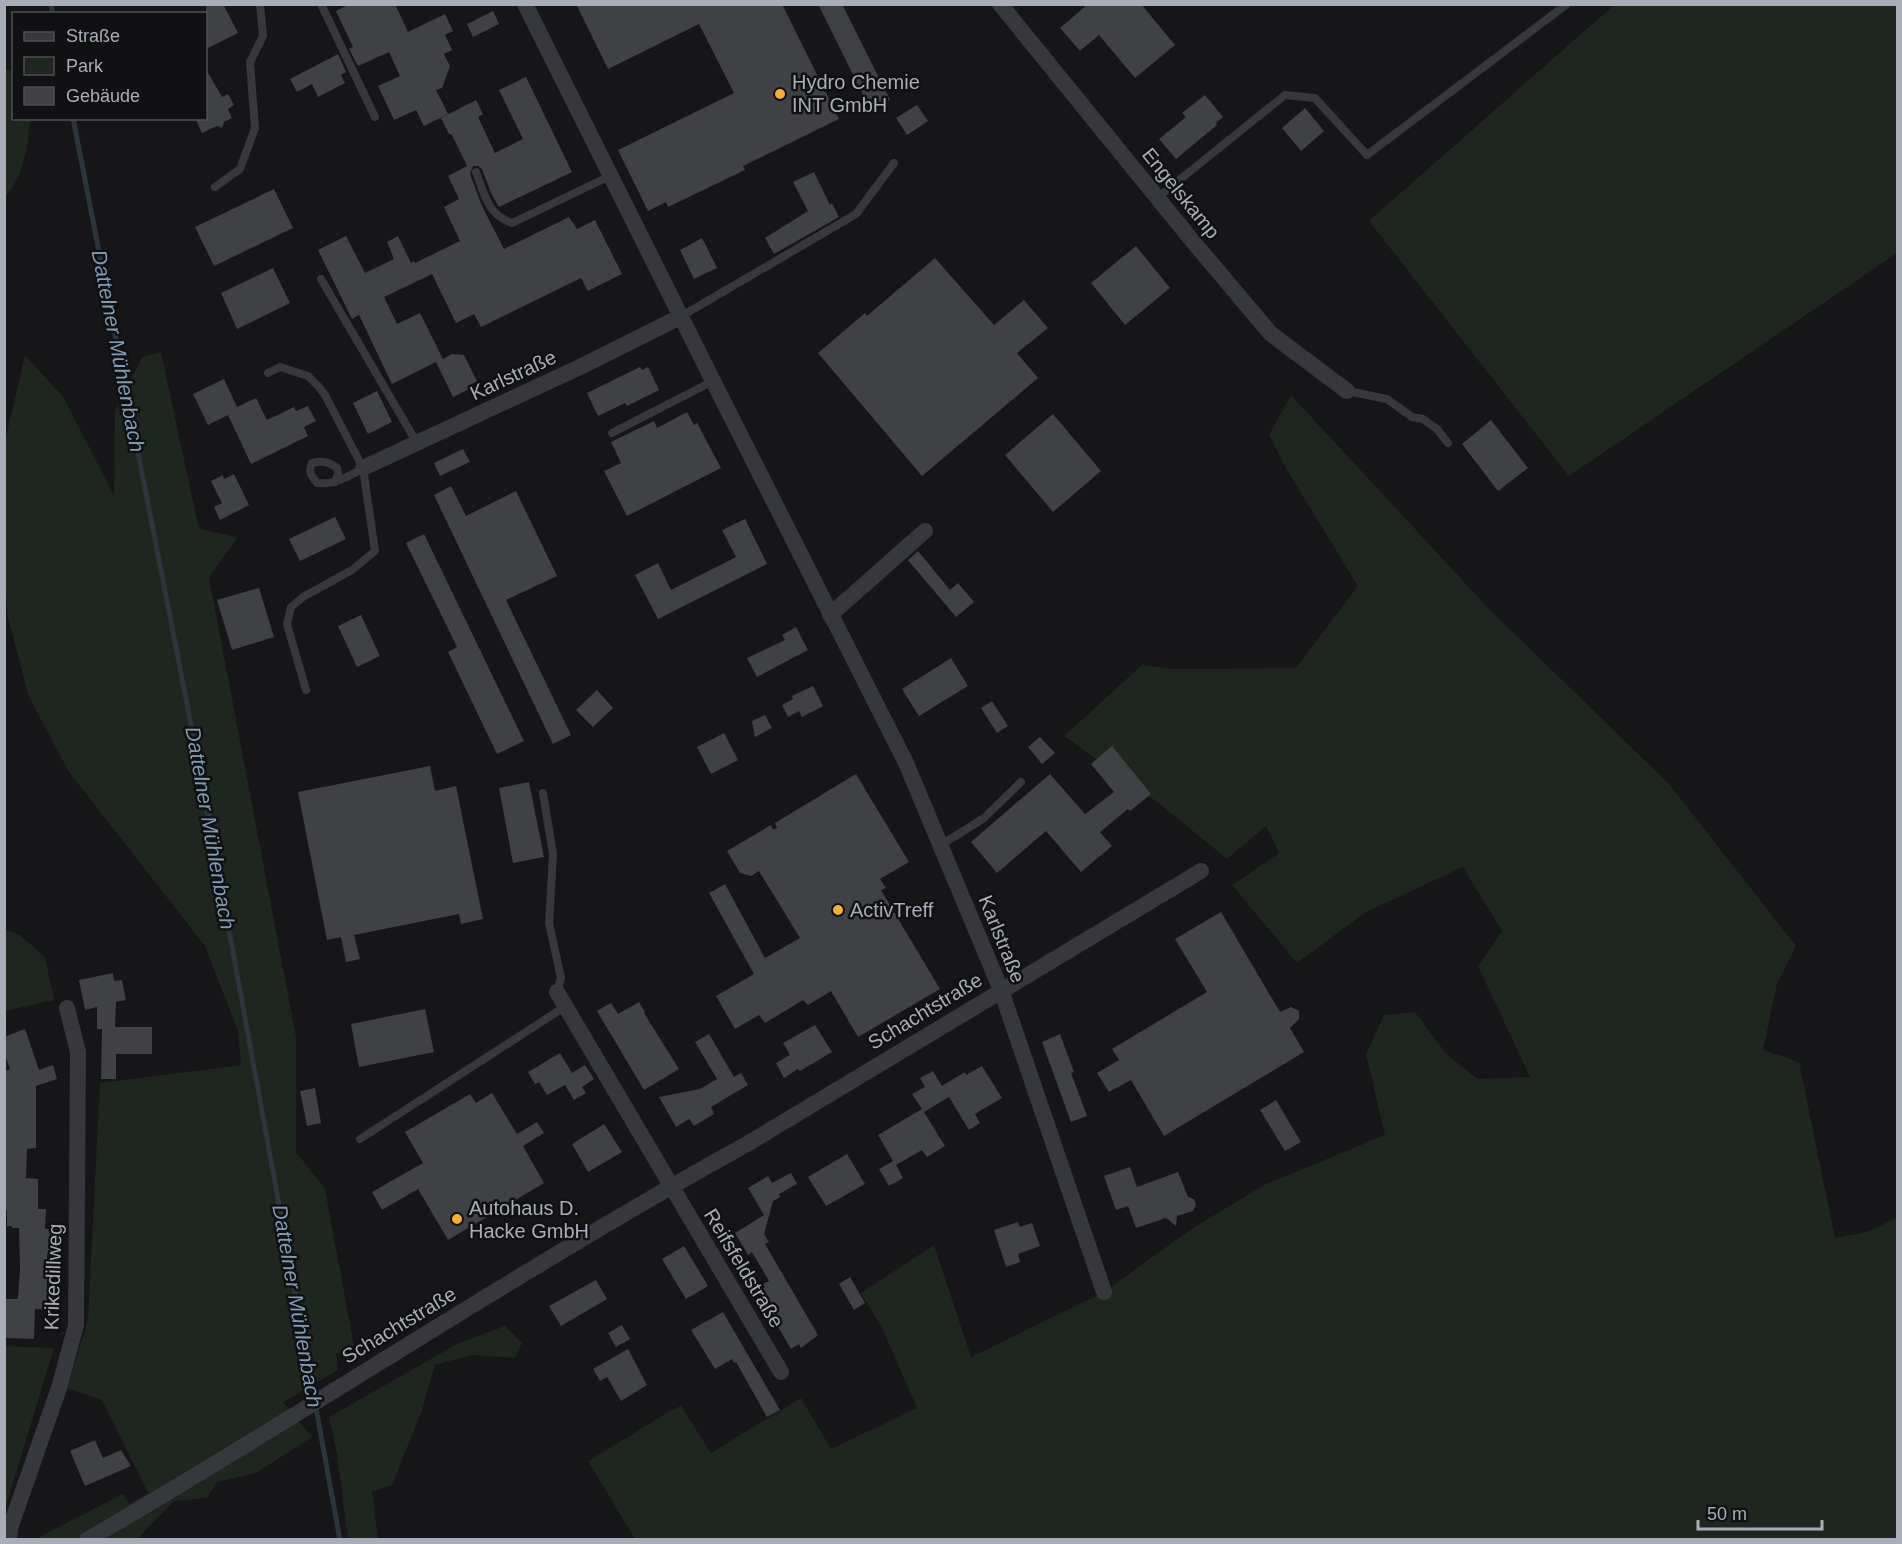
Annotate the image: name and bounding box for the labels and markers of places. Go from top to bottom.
place label: Hydro Chemie INT GmbH [792,71,920,116]
marker: Hydro Chemie INT GmbH [773,87,787,101]
place label: ActivTreff [850,899,934,921]
marker: ActivTreff [831,903,845,917]
place label: Autohaus D. Hacke GmbH [469,1197,589,1242]
marker: Autohaus D. Hacke GmbH [450,1212,464,1226]

